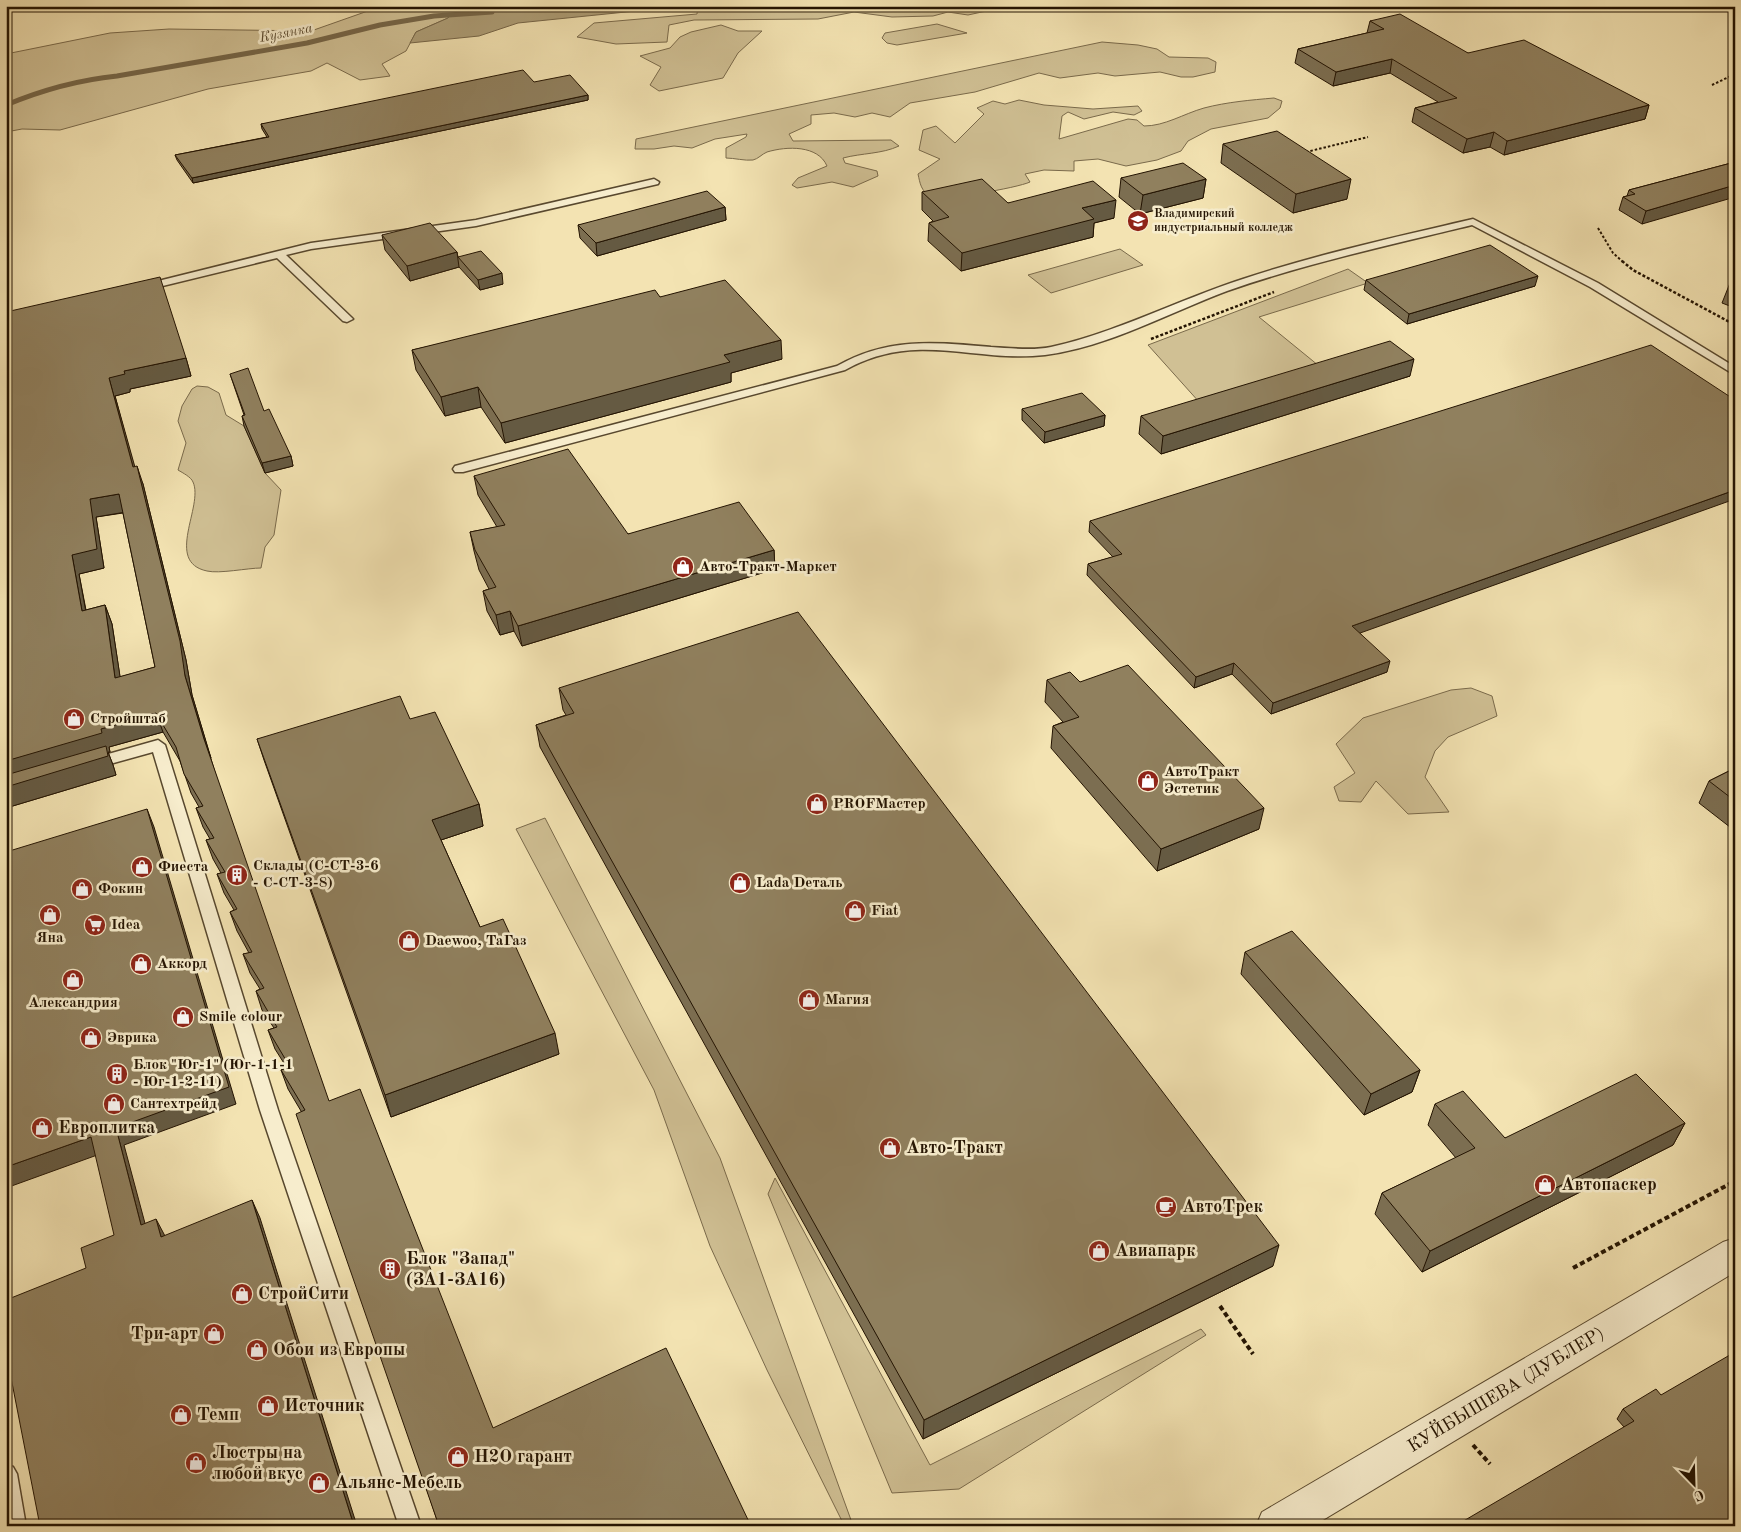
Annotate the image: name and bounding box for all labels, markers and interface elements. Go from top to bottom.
water label: Кузянка [257,21,314,46]
place label: Владимирский индустриальный колледж [1154,208,1293,234]
school or university icon: Владимирский индустриальный колледж [1126,209,1150,233]
shop icon: Авто-Тракт-Маркет [671,555,695,579]
place label: Авто-Тракт-Маркет [699,560,837,575]
shop icon: Стройштаб [62,707,86,731]
place label: Стройштаб [90,712,166,727]
place label: АвтоТракт Эстетик [1164,765,1239,797]
shop icon: АвтоТракт Эстетик [1136,769,1160,793]
shop icon: PROFМастер [805,792,829,816]
place label: PROFМастер [833,797,926,812]
shop icon: Фиеста [130,855,154,879]
place label: Склады (С-СТ-3-6 - С-СТ-3-8) [253,859,379,891]
place label: Фиеста [158,860,209,875]
building icon: Склады (С-СТ-3-6 - С-СТ-3-8) [225,863,249,887]
shop icon: Lada Dеталь [728,871,752,895]
place label: Lada Dеталь [756,876,842,891]
shop icon: Фокин [70,877,94,901]
place label: Фокин [98,882,143,897]
shop icon: Fiat [843,899,867,923]
shop icon: Яна [38,903,62,927]
place label: Fiat [871,904,899,919]
supermarket icon: Idea [83,913,107,937]
place label: Idea [111,918,141,933]
shop icon: Daewoo, ТаГаз [397,929,421,953]
place label: Яна [36,931,64,946]
place label: Daewoo, ТаГаз [425,934,526,949]
shop icon: Аккорд [129,952,153,976]
place label: Аккорд [157,957,207,972]
shop icon: Александрия [61,968,85,992]
shop icon: Магия [797,988,821,1012]
place label: Магия [825,993,869,1008]
place label: Александрия [28,996,118,1011]
shop icon: Smile colour [171,1005,195,1029]
place label: Smile colour [199,1010,283,1025]
shop icon: Эврика [79,1026,103,1050]
place label: Эврика [107,1031,157,1046]
place label: Блок "Юг-1" (Юг-1-1-1 - Юг-1-2-11) [133,1058,294,1090]
building icon: Блок "Юг-1" (Юг-1-1-1 - Юг-1-2-11) [105,1062,129,1086]
shop icon: Сантехтрейд [102,1092,126,1116]
place label: Сантехтрейд [130,1097,217,1112]
shop icon: Европлитка [30,1116,54,1140]
place label: Европлитка [58,1119,156,1137]
shop icon: Авто-Тракт [878,1136,902,1160]
place label: Авто-Тракт [906,1139,1003,1157]
shop icon: Автопаскер [1533,1173,1557,1197]
place label: Автопаскер [1561,1176,1657,1194]
cafe icon: АвтоТрек [1154,1195,1178,1219]
place label: АвтоТрек [1182,1198,1264,1216]
shop icon: Авиапарк [1087,1239,1111,1263]
place label: Авиапарк [1115,1242,1196,1260]
place label: Блок "Запад" (ЗА1-ЗА16) [406,1250,515,1289]
building icon: Блок "Запад" (ЗА1-ЗА16) [378,1257,402,1281]
shop icon: СтройСити [230,1282,254,1306]
place label: СтройСити [258,1285,349,1303]
street label: КУЙБЫШЕВА (ДУБЛЕР) [1403,1321,1607,1456]
shop icon: Три-арт [202,1322,226,1346]
place label: Три-арт [131,1325,198,1343]
shop icon: Обои из Европы [245,1338,269,1362]
place label: Обои из Европы [273,1341,405,1359]
shop icon: Источник [256,1394,280,1418]
place label: Источник [284,1397,365,1415]
shop icon: Темп [169,1403,193,1427]
place label: Темп [197,1406,239,1424]
place label: Люстры на любой вкус [212,1444,303,1483]
shop icon: H2O гарант [446,1445,470,1469]
place label: H2O гарант [474,1448,572,1466]
shop icon: Люстры на любой вкус [184,1451,208,1475]
north arrow [1668,1460,1718,1510]
shop icon: Альянс-Мебель [307,1471,331,1495]
place label: Альянс-Мебель [335,1474,462,1492]
text: С [1692,1487,1706,1503]

